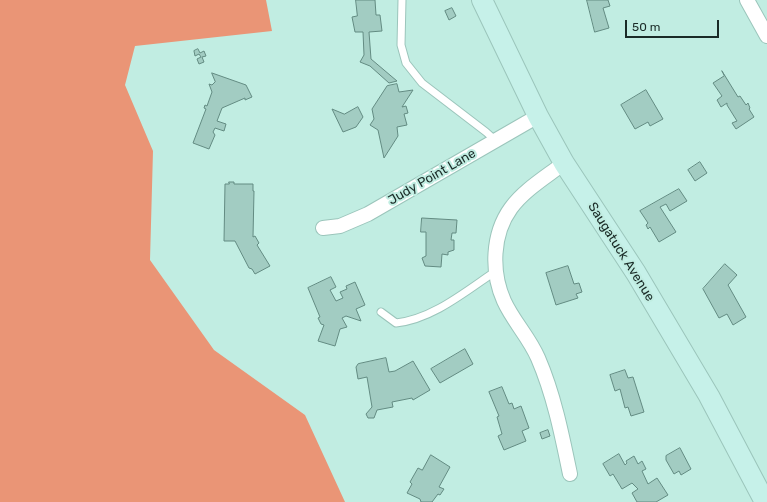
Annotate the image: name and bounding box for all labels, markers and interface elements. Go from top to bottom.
scale bar [627,12,721,38]
text: 50 m [632,20,660,34]
street label: Judy Point Lane [385,146,479,208]
street label: Saugatuck Avenue [584,200,658,304]

